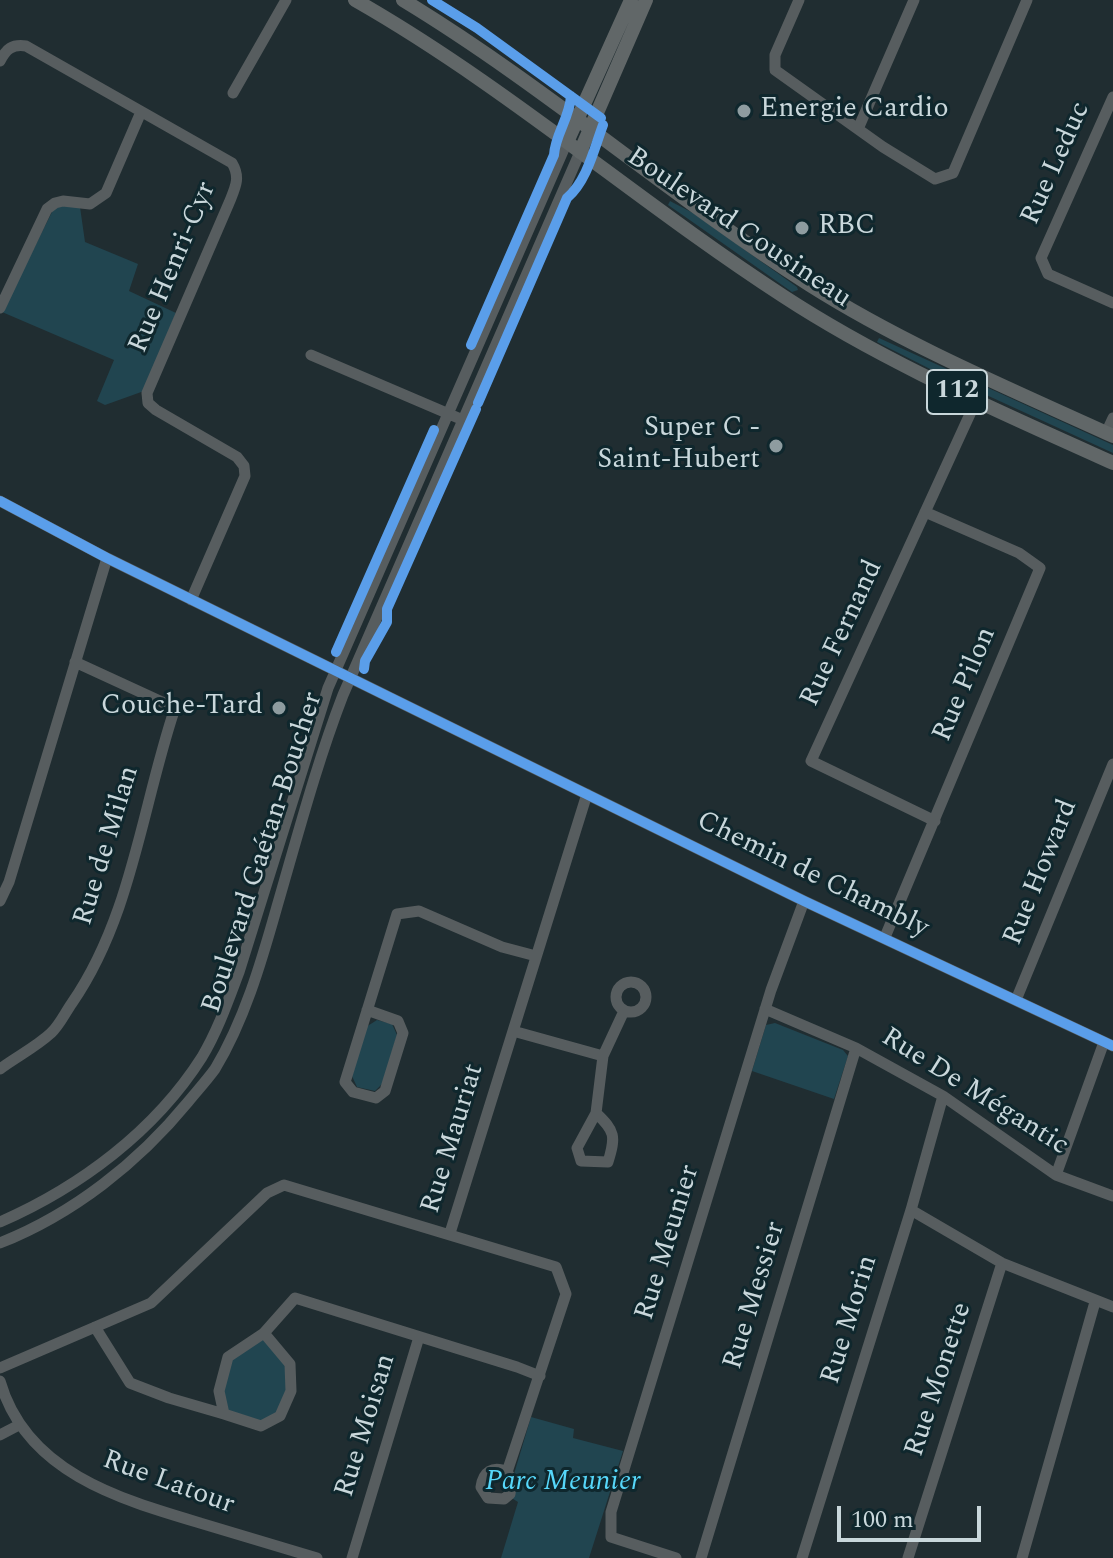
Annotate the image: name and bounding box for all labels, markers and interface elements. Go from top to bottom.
place label: Energie Cardio [760,94,948,128]
street label: Rue Leduc [1015,97,1099,231]
marker: Energie Cardio [735,102,753,120]
street label: Boulevard Cousineau [619,141,857,317]
street label: Rue Henri-Cyr [123,177,225,359]
place label: RBC [818,211,875,245]
marker: RBC [793,219,811,237]
road number: 112 [927,370,987,414]
place label: Super C - Saint-Hubert [597,413,760,479]
marker: Super C - Saint-Hubert [767,437,785,455]
street label: Rue Fernand [794,555,892,713]
street label: Rue Pilon [927,623,1005,747]
street label: Boulevard Gaétan-Boucher [196,688,332,1018]
place label: Couche-Tard [101,691,263,725]
marker: Couche-Tard [270,699,288,717]
street label: Rue de Milan [68,762,148,930]
street label: Rue Howard [998,795,1086,951]
street label: Chemin de Chambly [691,805,933,947]
street label: Rue De Mégantic [874,1022,1074,1164]
street label: Rue Mauriat [415,1060,493,1218]
street label: Rue Meunier [629,1161,709,1325]
street label: Rue Messier [718,1218,794,1374]
street label: Rue Morin [816,1252,886,1388]
street label: Rue Monette [899,1299,981,1461]
street label: Rue Moisan [329,1351,405,1501]
street label: Rue Latour [97,1445,239,1523]
park label: Parc Meunier [485,1467,641,1501]
scale bar [841,1490,985,1540]
text: 100 m [851,1502,914,1538]

